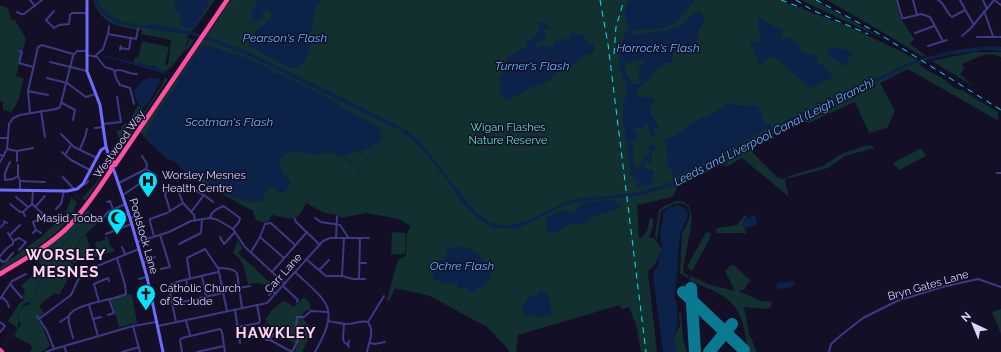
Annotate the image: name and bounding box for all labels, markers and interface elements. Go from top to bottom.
water label: Pearson's Flash [243,31,327,45]
water label: Horrock's Flash [616,41,700,55]
water label: Turner's Flash [495,59,570,73]
water label: Leeds and Liverpool Canal (Leigh Branch) [671,75,877,189]
street label: Westwood Way [91,108,148,181]
water label: Scotman's Flash [184,115,274,129]
park label: Wigan Flashes Nature Reserve [469,121,548,147]
place label: Worsley Mesnes Health Centre [162,169,246,195]
hospital icon: Worsley Mesnes Health Centre [137,170,159,198]
street label: Poolstock Lane [126,197,161,276]
mosque icon: Masjid Tooba [106,207,128,235]
place label: Masjid Tooba [37,212,103,225]
district label: WORSLEY MESNES [26,246,106,281]
street label: Carr Lane [262,250,305,296]
water label: Ochre Flash [430,259,495,273]
street label: Bryn Gates Lane [886,268,971,303]
place label: Catholic Church of St. Jude [160,282,241,308]
church icon: Catholic Church of St. Jude [135,283,157,311]
north arrow [953,304,993,344]
text: N [959,310,974,325]
district label: HAWKLEY [236,324,316,342]

